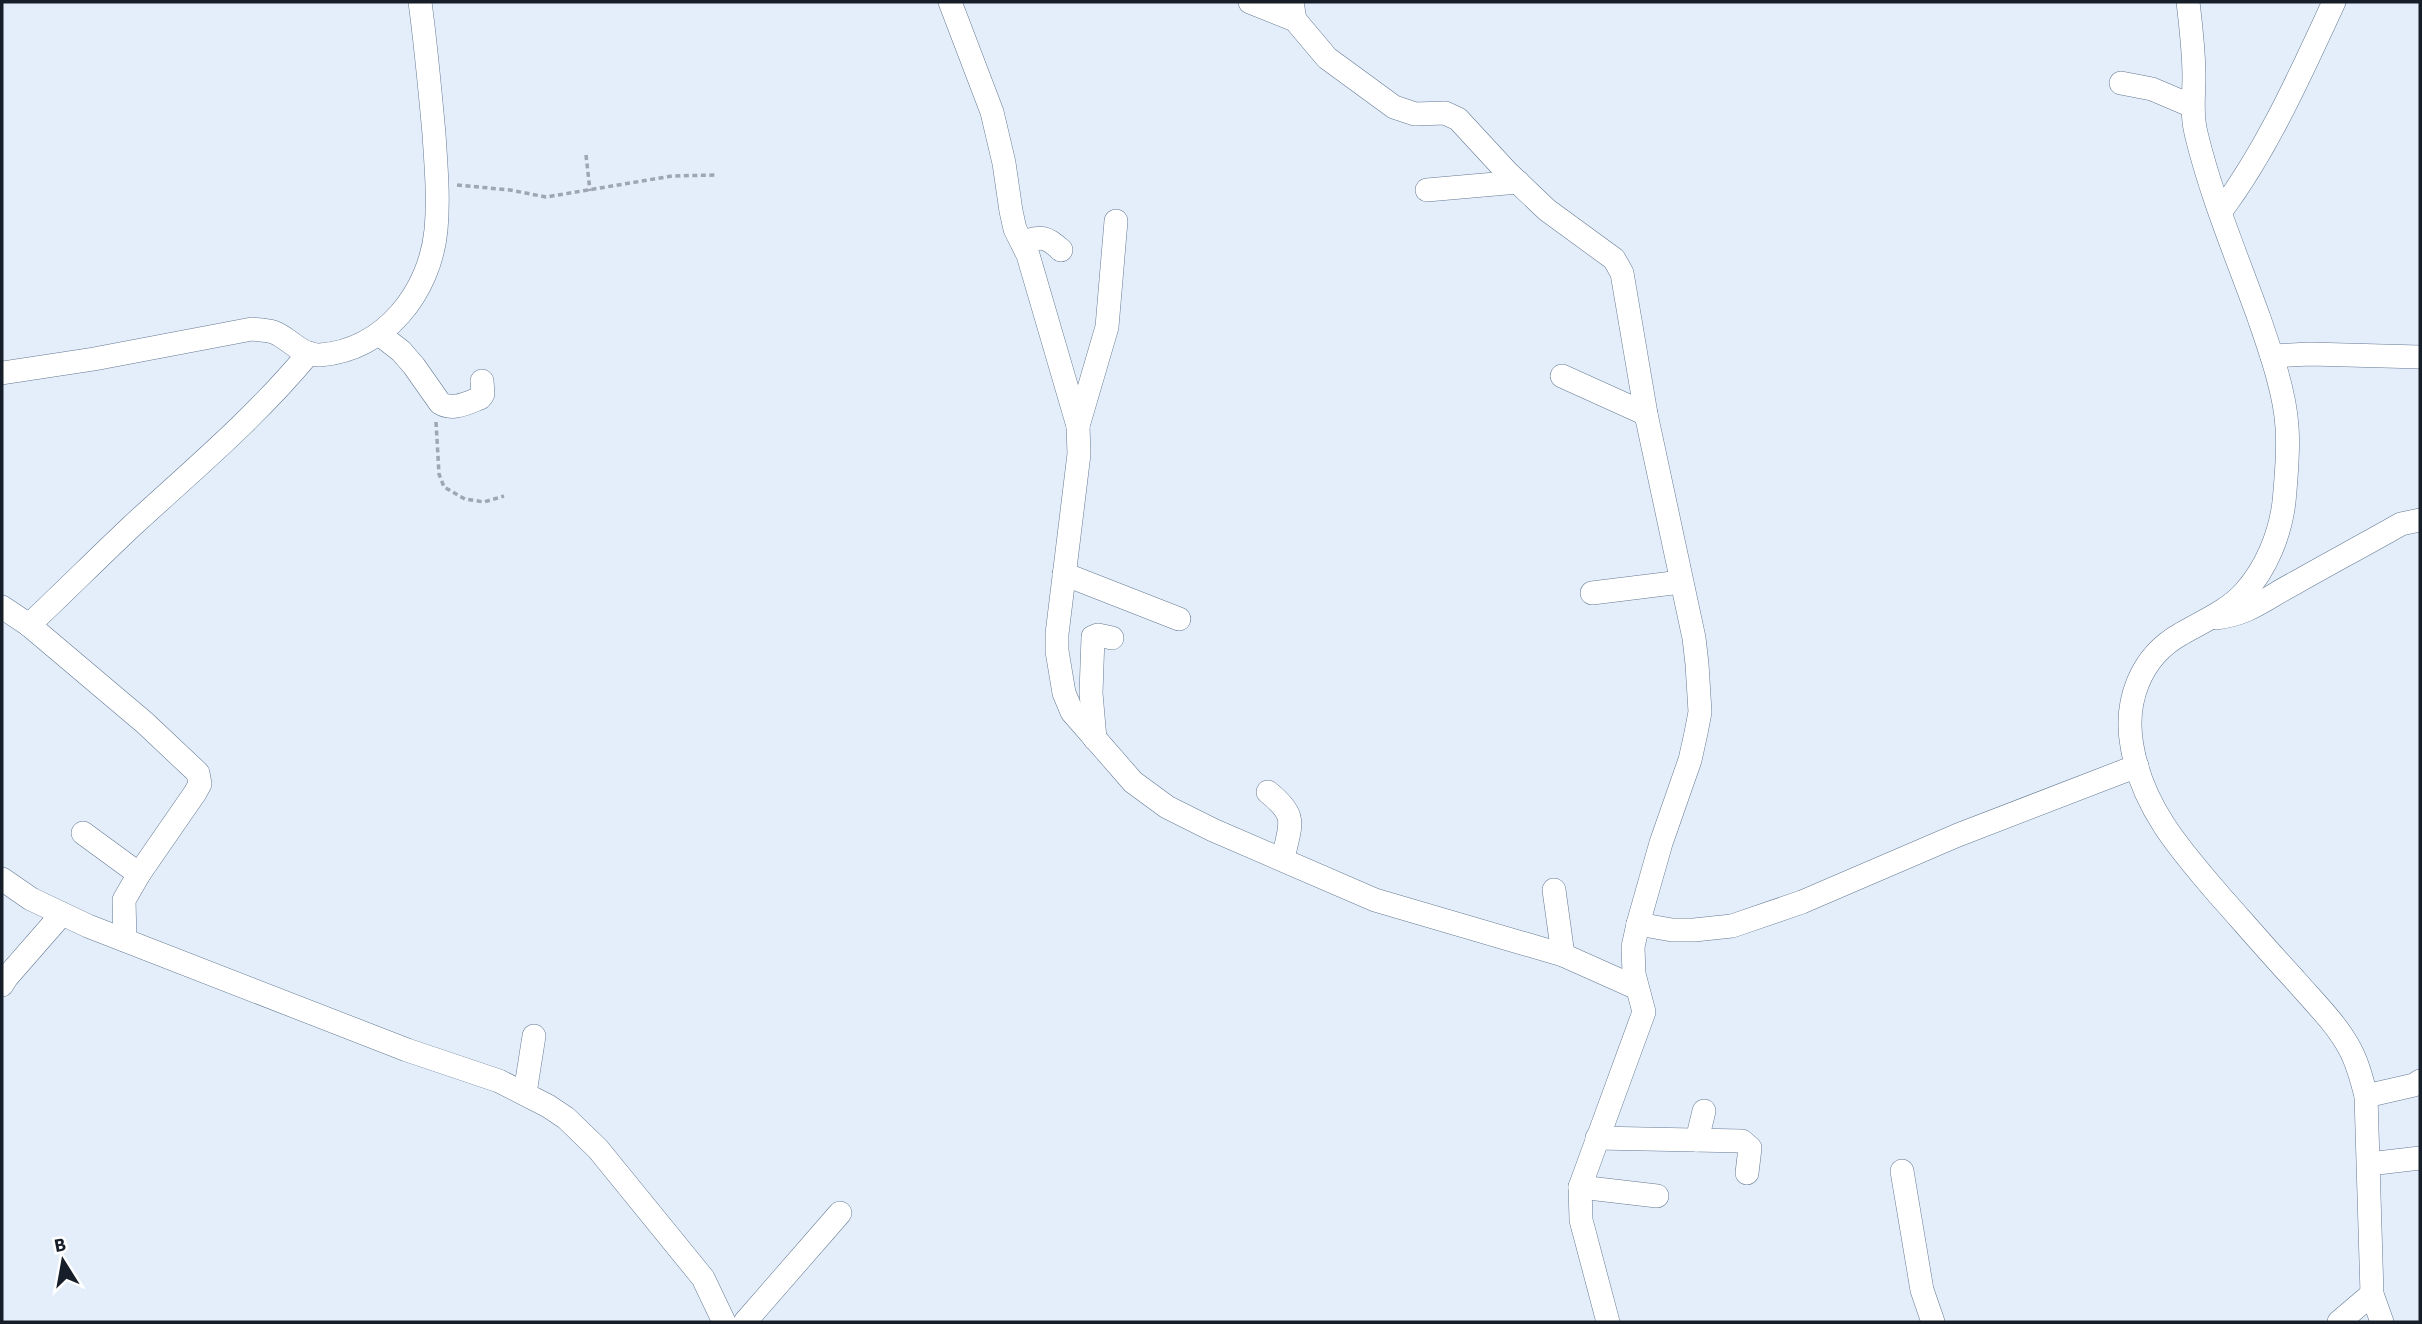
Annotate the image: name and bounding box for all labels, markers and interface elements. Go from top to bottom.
north arrow [28,1226,98,1296]
text: B [52,1231,68,1260]

